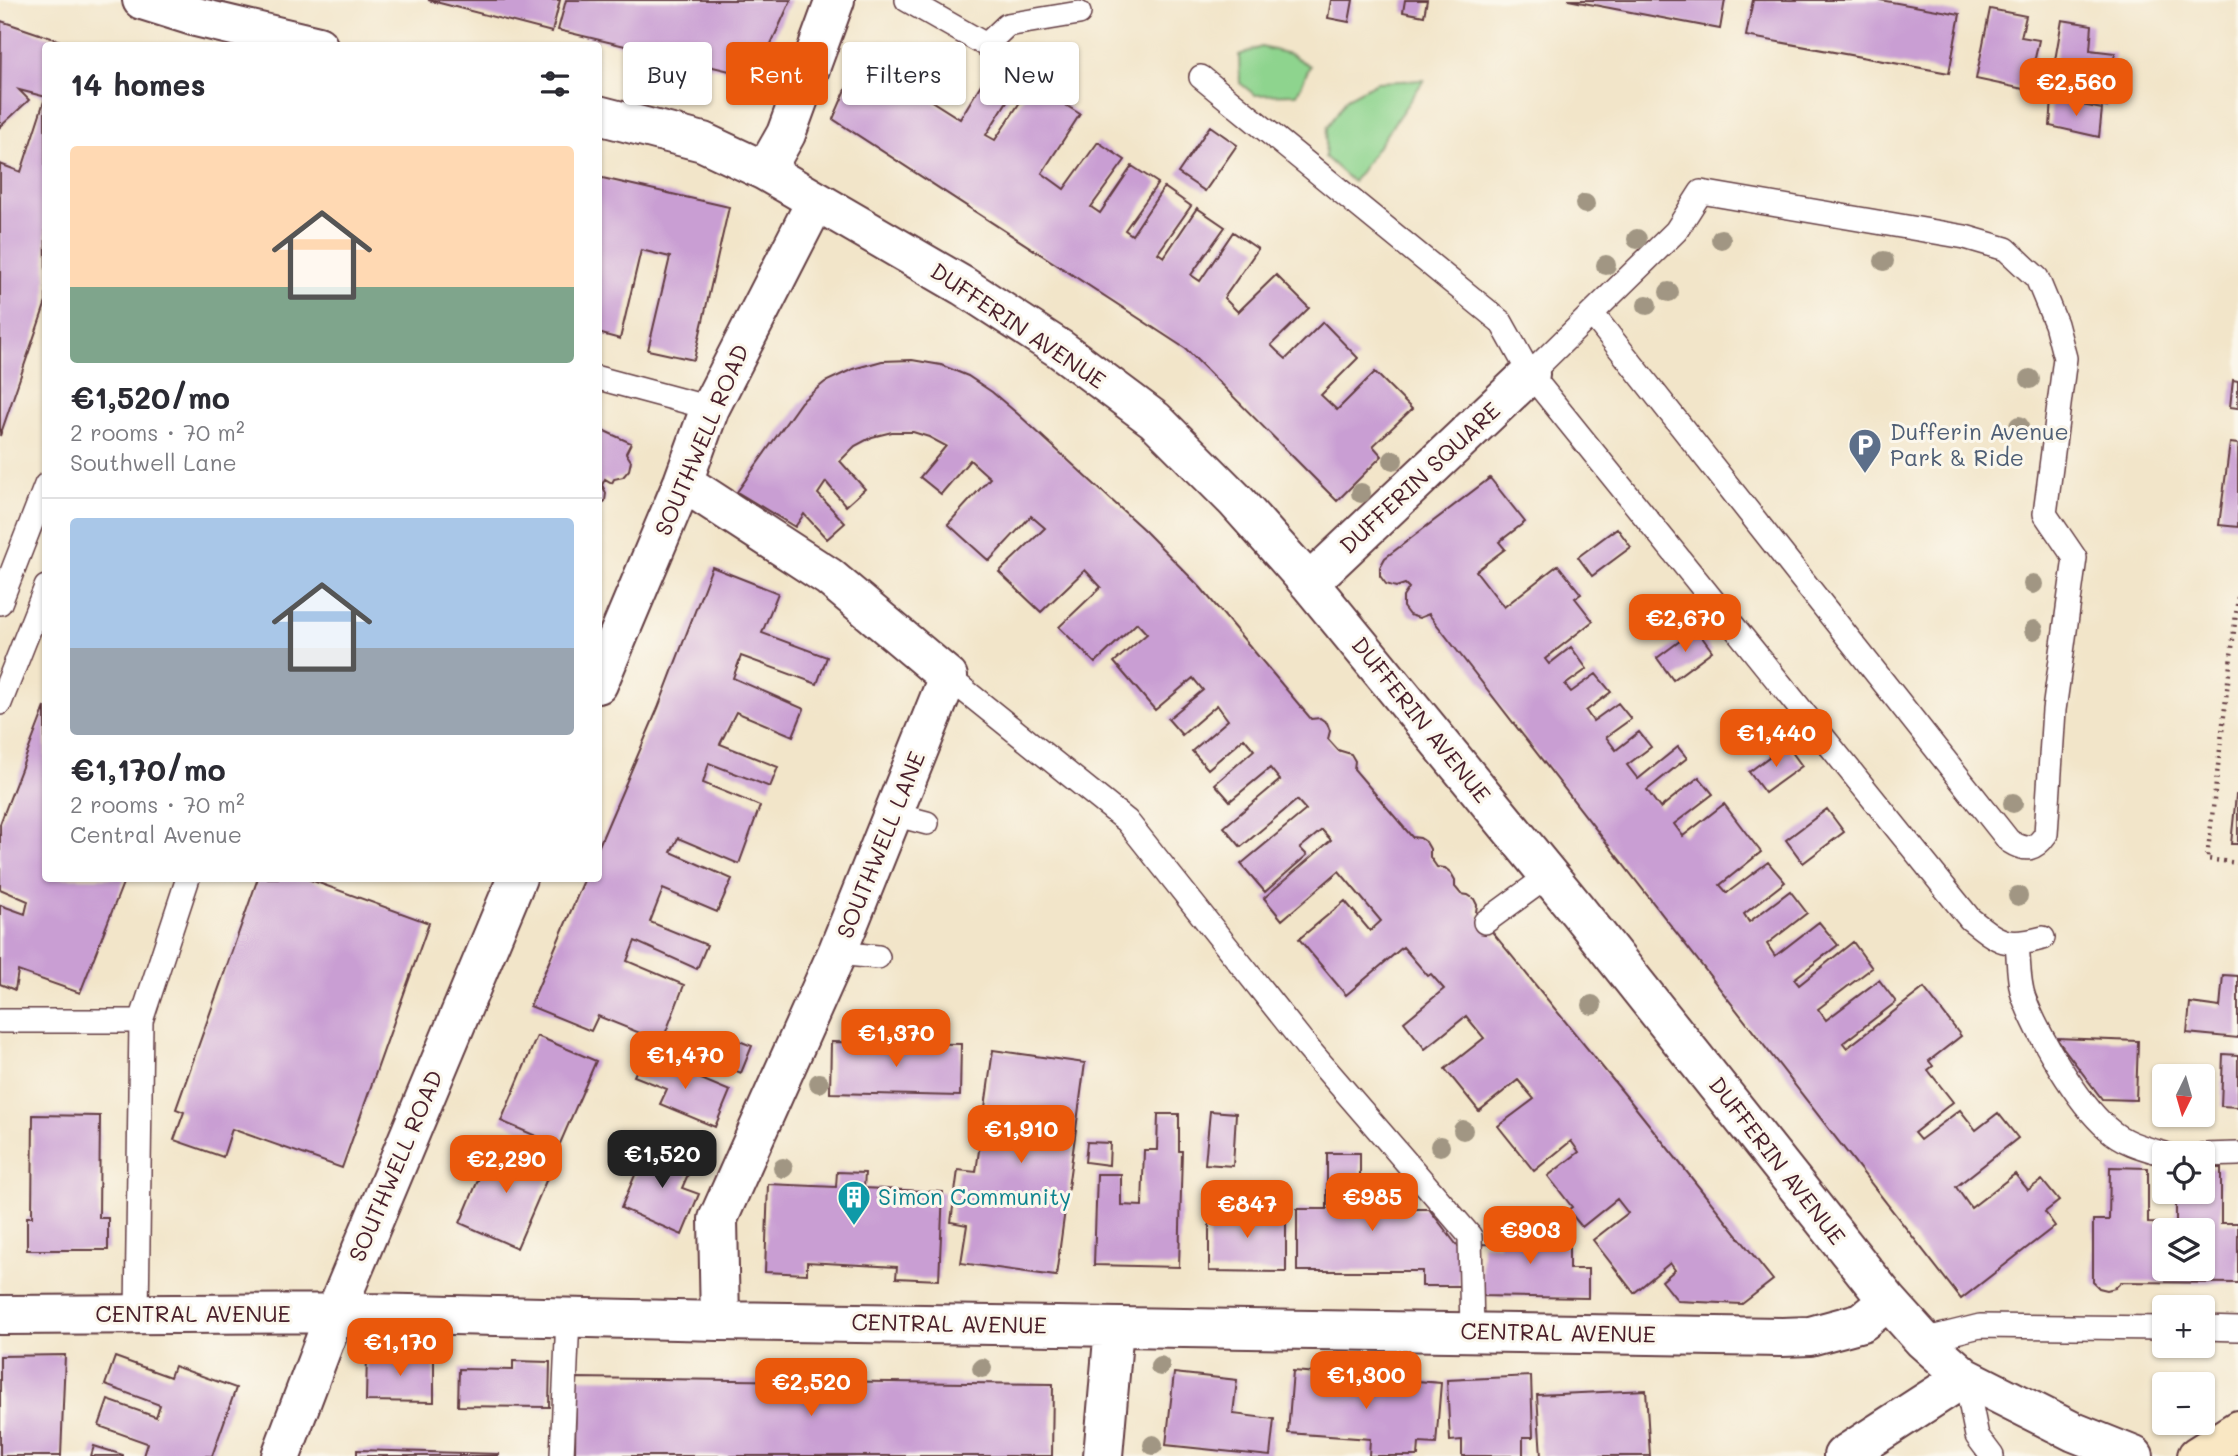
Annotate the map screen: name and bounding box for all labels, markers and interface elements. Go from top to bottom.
chip: Buy [623,42,712,105]
chip: Rent [726,42,828,105]
chip: Filters [842,42,966,105]
chip: New [980,42,1079,105]
pin: €2,560 [2019,58,2133,118]
text: 14 homes [70,64,206,104]
icon: filters [536,65,574,103]
text: €2,560 [2036,66,2116,96]
icon: home [259,192,385,318]
street label: DUFFERIN AVENUE [925,255,1112,395]
street label: SOUTHWELL ROAD [647,339,755,540]
text: €1,520/mo [70,377,230,417]
street label: DUFFERIN SQUARE [1333,395,1506,560]
place label: Dufferin Avenue Park & Ride [1890,416,2069,472]
text: 2 rooms · 70 m² [70,417,245,447]
parking icon: Dufferin Avenue Park & Ride [1846,426,1884,475]
text: Southwell Lane [70,447,237,477]
icon: home [259,564,385,690]
pin: €2,670 [1628,594,1742,654]
text: €2,670 [1645,602,1725,632]
street label: DUFFERIN AVENUE [1346,630,1498,809]
pin: €1,440 [1719,710,1833,769]
text: €1,440 [1736,717,1816,747]
street label: SOUTHWELL LANE [829,747,931,942]
text: €1,170/mo [70,749,226,789]
text: 2 rooms · 70 m² [70,789,245,819]
text: Central Avenue [70,819,242,849]
pin: €1,370 [839,1010,953,1069]
text: €1,370 [857,1017,935,1047]
pin: €1,470 [628,1032,742,1091]
text: €1,470 [646,1039,724,1069]
north arrow [2152,1064,2216,1127]
map controls [2152,1064,2215,1435]
street label: SOUTHWELL ROAD [341,1065,449,1266]
street label: DUFFERIN AVENUE [1703,1070,1853,1250]
pin: €1,910 [964,1106,1078,1165]
text: €1,910 [984,1113,1058,1143]
pin: €1,520 [605,1130,719,1190]
pin: €2,290 [449,1136,563,1195]
text: €1,520 [624,1138,700,1168]
button: locate [2152,1141,2215,1204]
text: €2,290 [466,1143,546,1173]
pin: €985 [1331,1174,1413,1233]
building icon: Simon Community [835,1178,873,1227]
pin: €847 [1206,1180,1288,1240]
place label: Simon Community [878,1181,1071,1211]
text: €985 [1342,1181,1402,1211]
text: €847 [1217,1188,1277,1218]
pin: €903 [1489,1206,1571,1266]
text: €903 [1499,1214,1561,1244]
button: layers [2152,1218,2215,1281]
button: + [2152,1295,2215,1358]
street label: CENTRAL AVENUE [95,1298,291,1328]
street label: CENTRAL AVENUE [851,1306,1047,1340]
street label: CENTRAL AVENUE [1460,1315,1656,1349]
pin: €1,170 [343,1318,457,1378]
text: €1,170 [363,1326,437,1356]
pin: €1,300 [1309,1352,1423,1411]
pin: €2,520 [754,1358,868,1418]
text: €1,300 [1326,1359,1406,1389]
text: €2,520 [771,1366,851,1396]
button: − [2152,1372,2215,1435]

